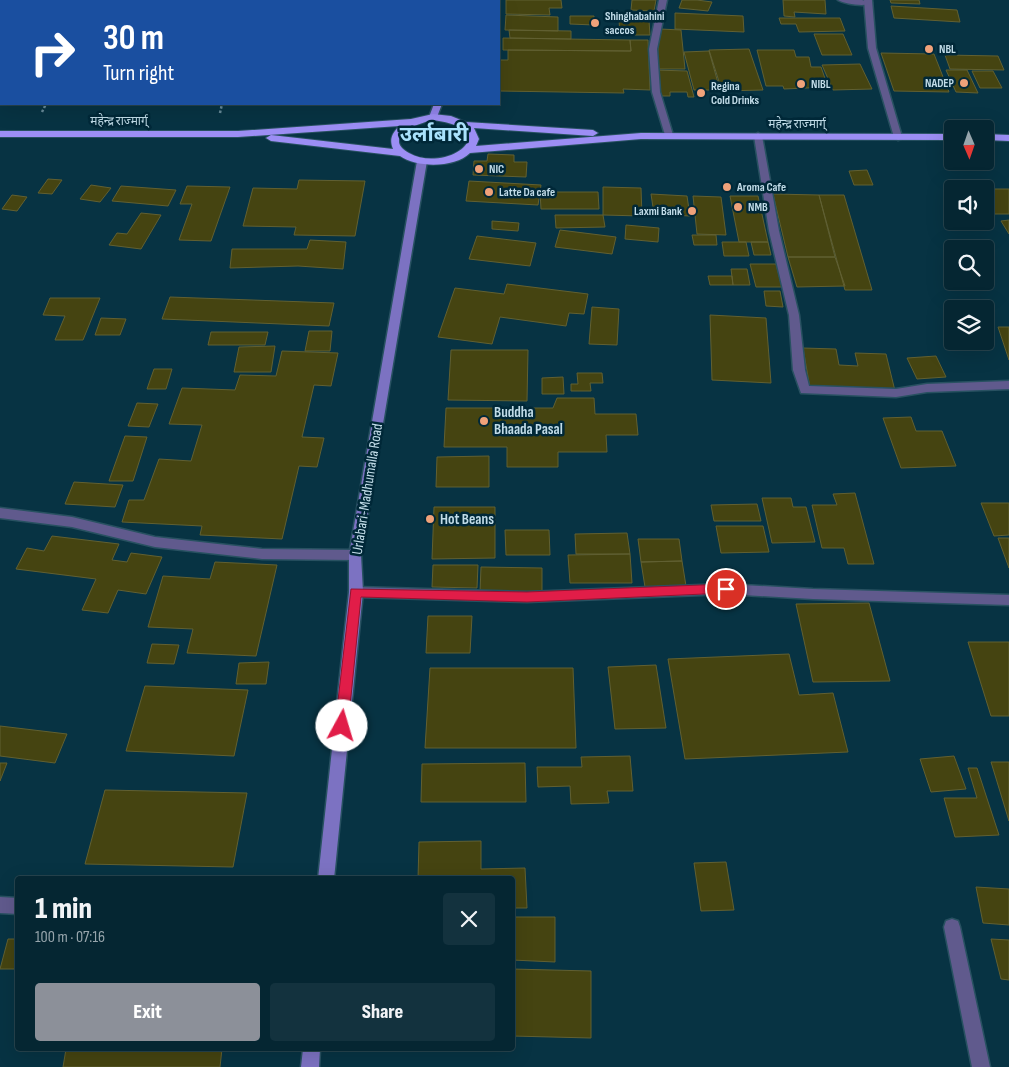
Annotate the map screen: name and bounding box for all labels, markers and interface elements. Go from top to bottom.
place label: Shinghabahini saccos [605,9,665,38]
text: 30 m [103,17,164,60]
marker: Shinghabahini saccos [589,17,601,29]
icon: right [20,20,85,85]
place label: NBL [939,42,956,57]
marker: NBL [923,43,935,55]
text: Turn right [103,60,174,87]
place label: NADEP [925,76,955,91]
place label: NIBL [811,77,831,92]
marker: NADEP [958,77,970,89]
marker: NIBL [795,78,807,90]
place label: Regina Cold Drinks [711,79,759,108]
marker: Regina Cold Drinks [695,87,707,99]
street label: महेन्द्र राज्मार्ग् [90,113,150,129]
street label: महेन्द्र राज्मार्ग् [768,116,828,132]
north arrow [944,120,994,170]
map controls [944,120,994,350]
district label: उर्लाबारी [400,122,469,147]
place label: NIC [489,162,504,177]
marker: NIC [473,163,485,175]
place label: Aroma Cafe [736,180,786,195]
button: sound [944,180,994,230]
marker: Aroma Cafe [721,181,733,193]
place label: Latte Da cafe [499,185,555,200]
marker: Latte Da cafe [483,186,495,198]
place label: NMB [748,200,768,215]
marker: NMB [732,201,744,213]
place label: Laxmi Bank [634,204,682,219]
marker: Laxmi Bank [686,205,698,217]
button: search [944,240,994,290]
button: layers [944,300,994,350]
place label: Buddha Bhaada Pasal [494,403,563,439]
marker: Buddha Bhaada Pasal [478,415,490,427]
street label: Urlabari-Madhumalla Road [348,422,387,556]
place label: Hot Beans [440,510,494,529]
marker: Hot Beans [424,513,436,525]
pin [705,568,747,610]
icon: arrive [712,575,740,603]
position arrow [315,699,367,751]
text: 1 min [35,891,92,927]
button: close [443,893,495,945]
text: 100 m · 07:16 [35,928,105,947]
button: Exit [35,983,260,1041]
button: Share [270,983,495,1041]

